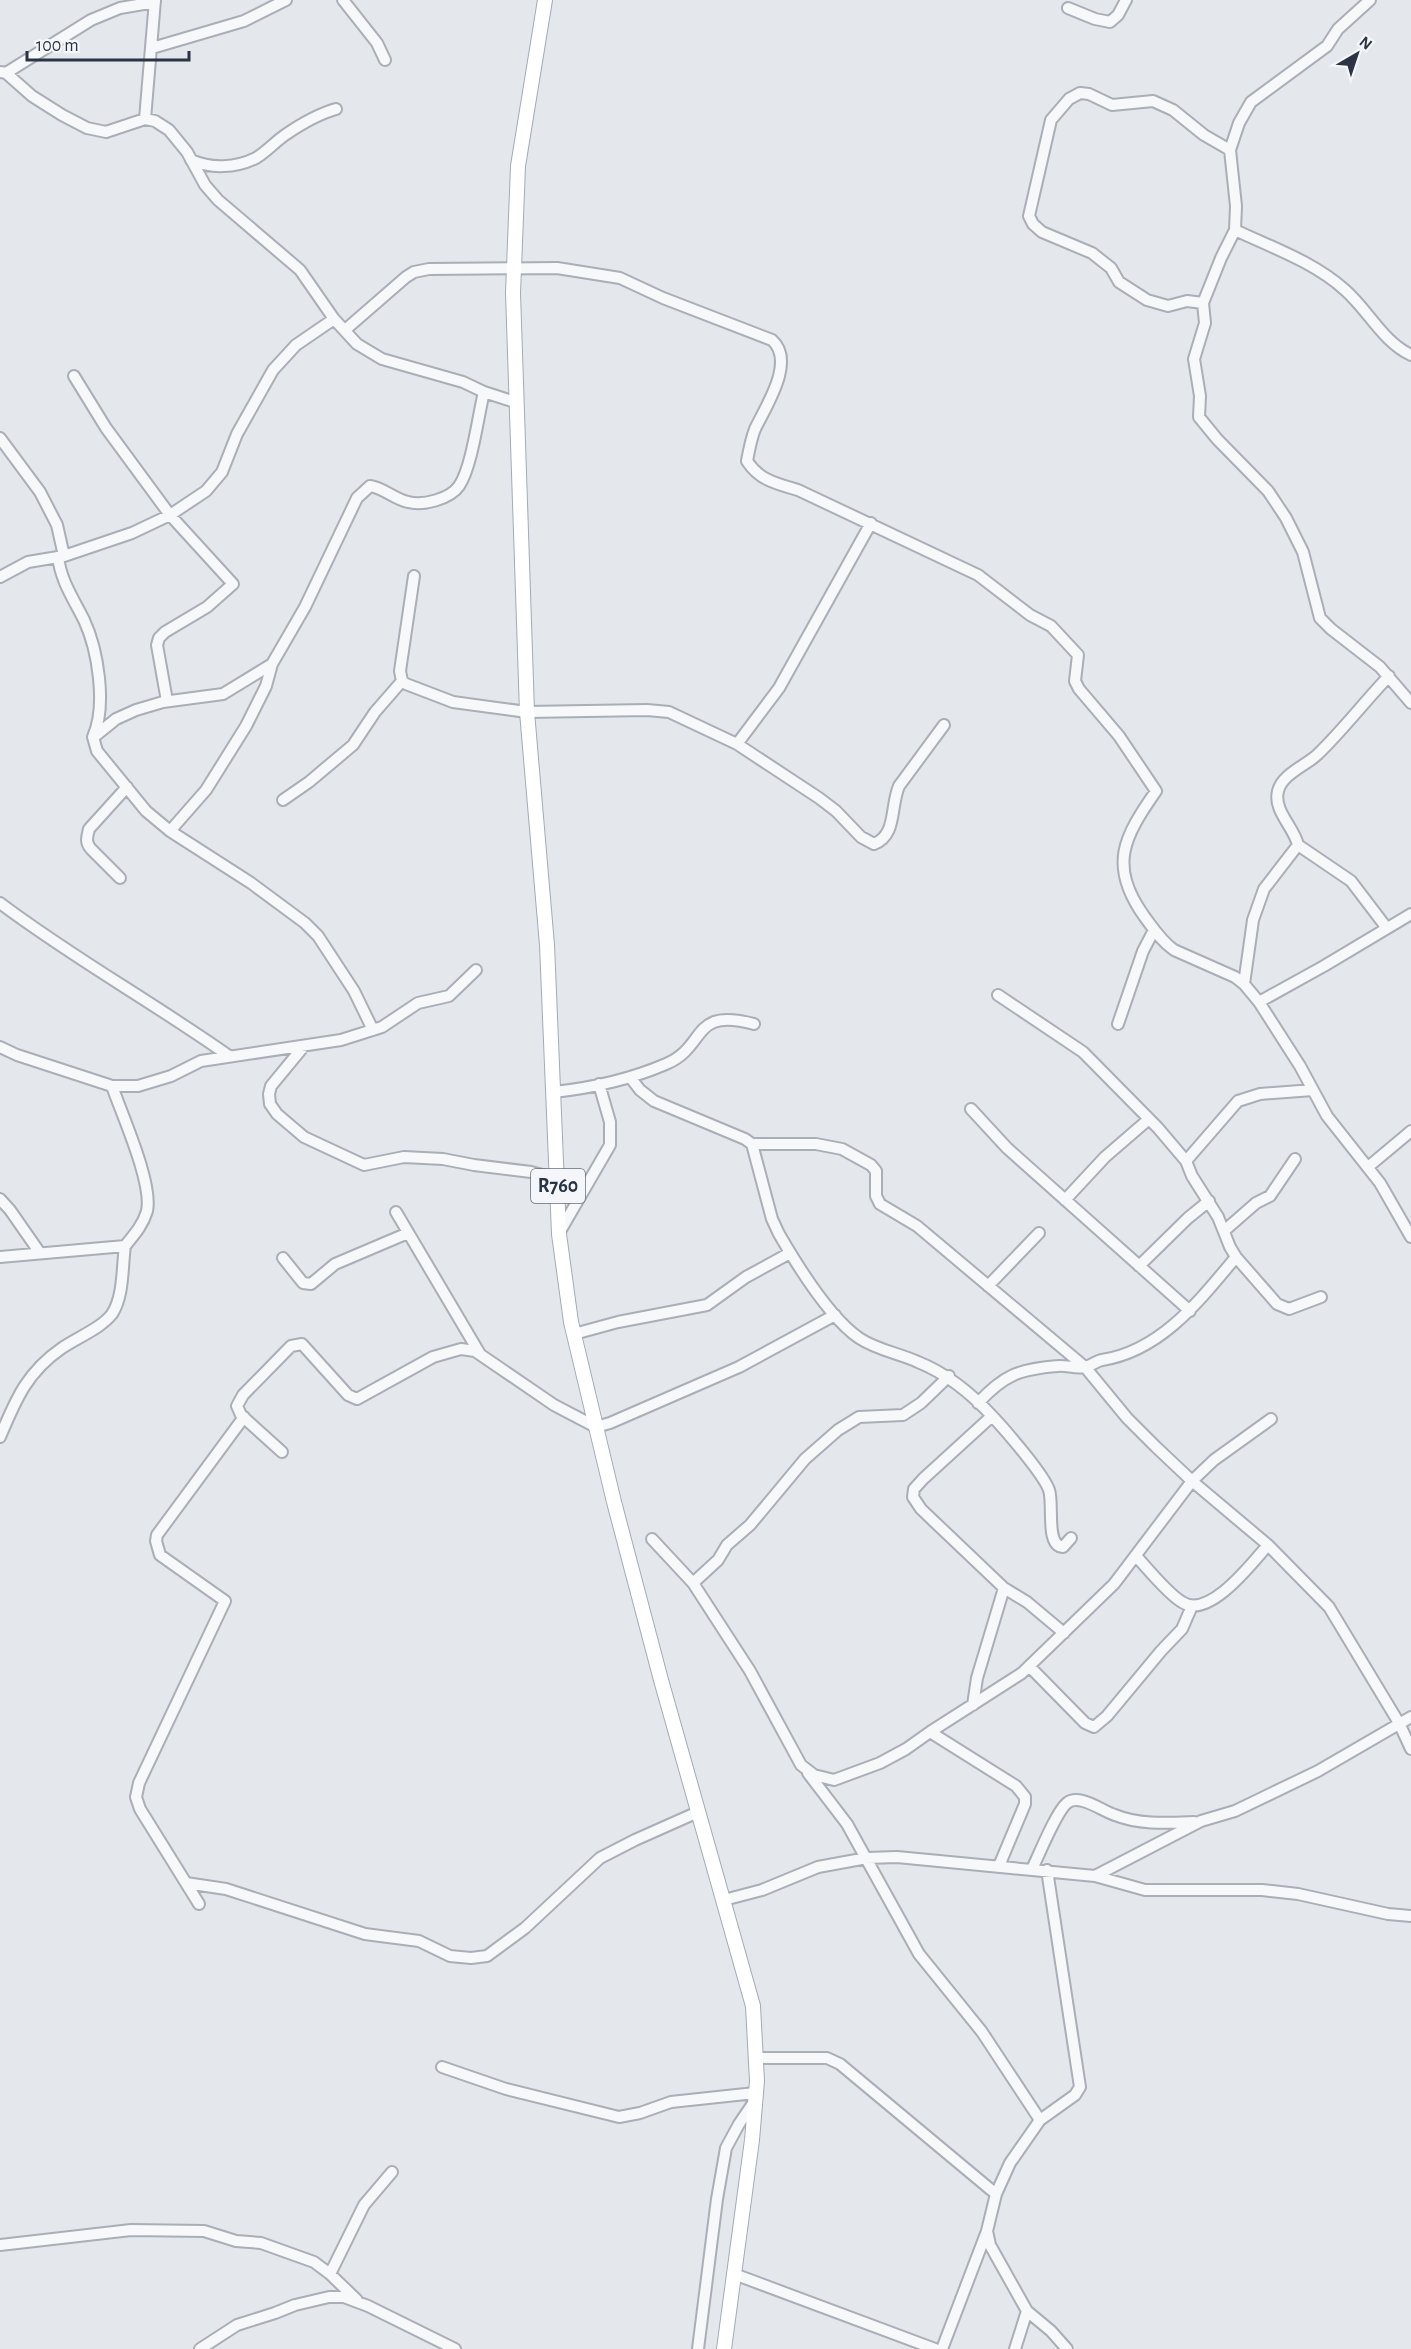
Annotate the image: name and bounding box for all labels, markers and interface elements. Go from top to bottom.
scale bar [27,24,189,62]
north arrow [1327,24,1387,84]
text: N [1356,33,1375,53]
text: 100 m [36,37,79,55]
road number: R760 [531,1169,585,1203]

